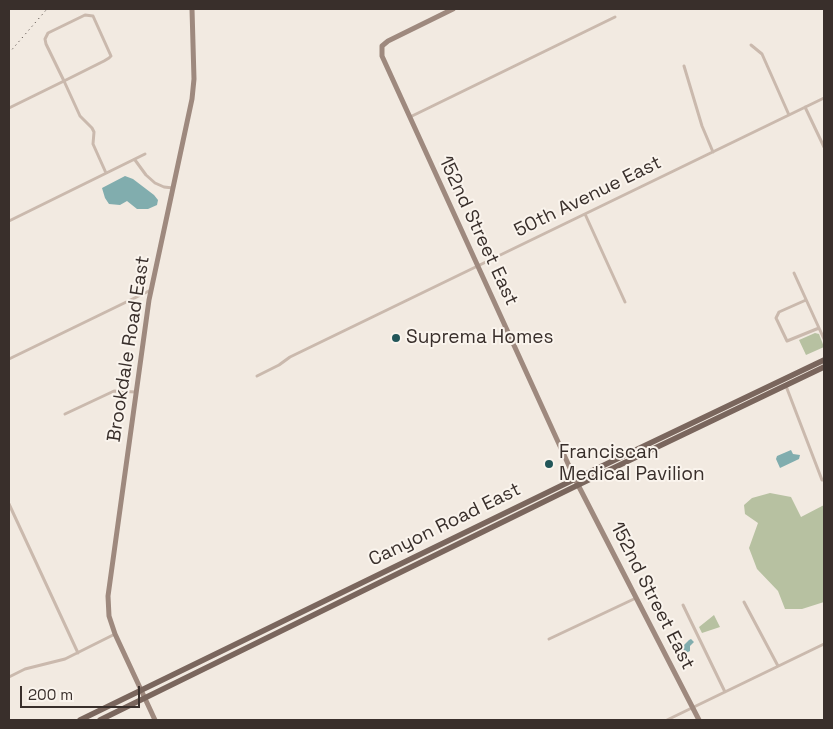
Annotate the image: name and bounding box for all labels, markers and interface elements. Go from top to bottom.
street label: 50th Avenue East [511,151,665,243]
street label: 152nd Street East [433,153,523,309]
street label: Brookdale Road East [103,254,155,444]
place label: Suprema Homes [406,327,554,349]
marker: Suprema Homes [390,332,402,344]
place label: Franciscan Medical Pavilion [559,442,705,486]
marker: Franciscan Medical Pavilion [543,458,555,470]
street label: Canyon Road East [365,478,525,572]
street label: 152nd Street East [605,518,699,674]
scale bar [22,676,142,708]
text: 200 m [28,685,73,704]

